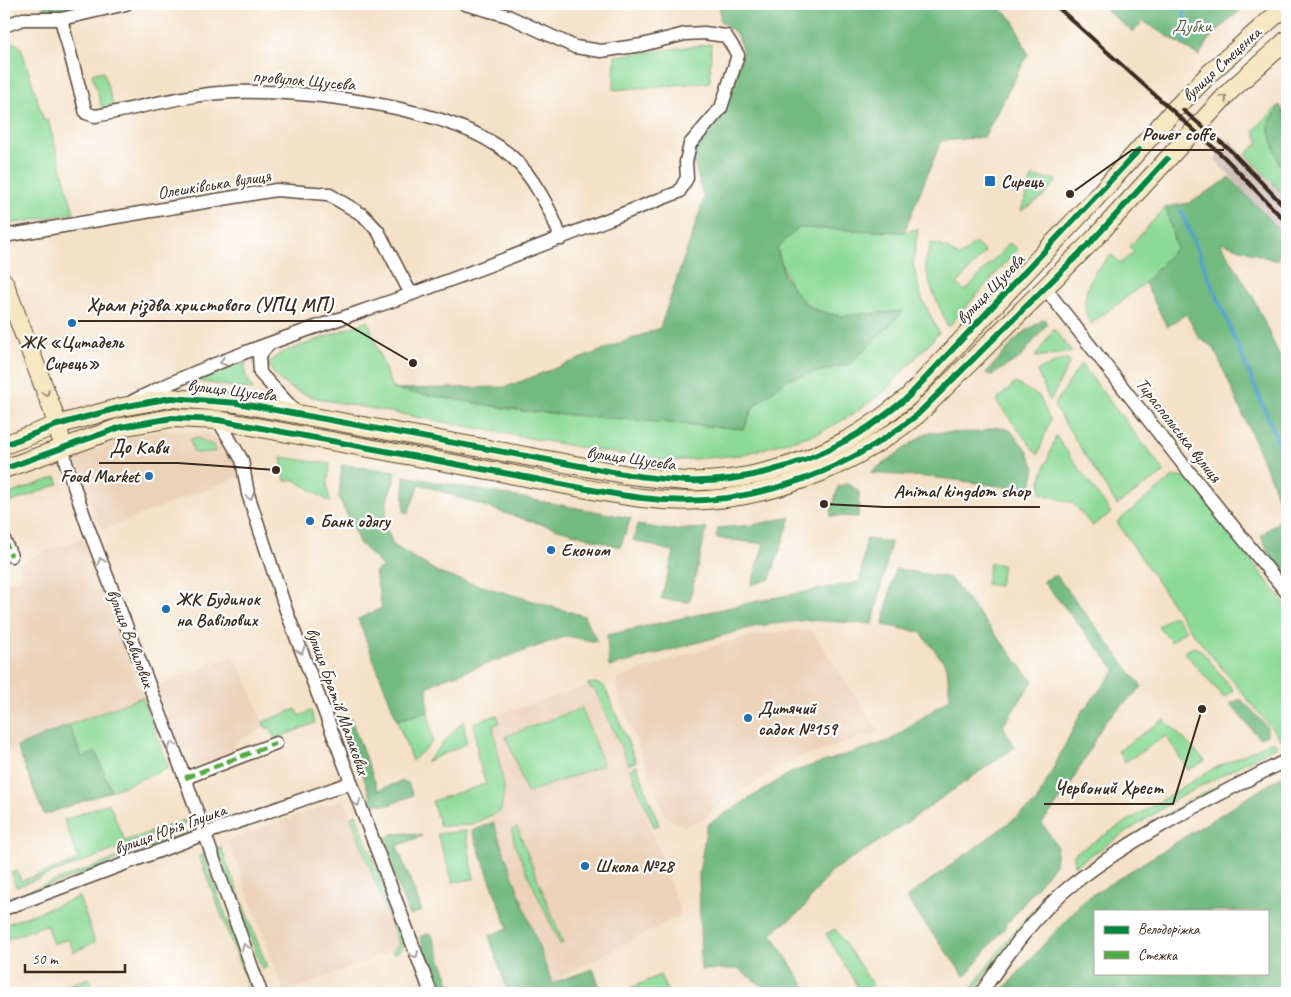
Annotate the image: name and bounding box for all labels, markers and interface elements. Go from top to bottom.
park label: Дубки [1172,15,1213,37]
street label: вулиця Стеценка [1177,21,1266,106]
street label: провулок Щусєва [252,65,357,96]
one-way arrow [1218,94,1227,103]
callout: Power coffe [1132,116,1224,150]
text: Power coffe [1142,122,1216,146]
street label: Олешківська вулиця [156,164,274,204]
place label: Сирець [1001,170,1045,192]
marker: Сирець [983,174,997,188]
street label: вулиця Щусєва [951,248,1030,329]
callout: Храм різдва христового (УПЦ МП) [78,287,341,321]
text: Храм різдва христового (УПЦ МП) [87,293,335,318]
marker: ЖК «Цитадель Сирець» [66,317,78,329]
place label: ЖК «Цитадель Сирець» [20,331,125,374]
one-way arrow [219,356,227,366]
street label: Тираспольська вулиця [1131,373,1228,488]
street label: вулиця Щусєва [186,374,279,407]
one-way arrow [40,388,50,397]
callout: До Кави [99,429,178,463]
text: До Кави [110,435,170,459]
street label: вулиця Щусєва [585,441,678,475]
place label: Food Market [61,465,141,487]
marker: Food Market [143,470,155,482]
callout: Animal kingdom shop [884,473,1040,507]
text: Animal kingdom shop [894,479,1032,503]
one-way arrow [244,492,254,500]
place label: Банк одягу [320,510,391,532]
marker: Банк одягу [304,515,316,527]
place label: Економ [561,539,612,561]
marker: Економ [545,544,557,556]
one-way arrow [97,557,107,566]
street label: вулиця Вавилових [102,586,160,692]
place label: ЖК Будинок на Вавілових [176,588,261,631]
marker: ЖК Будинок на Вавілових [160,603,172,615]
street label: вулиця Братів Малакових [301,624,375,779]
one-way arrow [295,646,305,654]
place label: Дитячий садок №159 [758,697,839,740]
marker: Дитячий садок №159 [742,712,754,724]
one-way arrow [168,741,178,750]
callout: Червоний Хрест [1044,770,1173,804]
text: Червоний Хрест [1054,776,1164,800]
street label: вулиця Юрія Глушка [111,798,230,859]
one-way arrow [351,798,361,807]
place label: Школа №28 [595,855,675,877]
marker: Школа №28 [579,860,591,872]
legend [1094,910,1268,974]
text: Велодоріжка [1138,920,1201,939]
scale bar [25,942,125,974]
one-way arrow [241,944,251,952]
text: Стежка [1138,946,1178,965]
text: 50 m [32,950,59,969]
one-way arrow [409,950,420,959]

